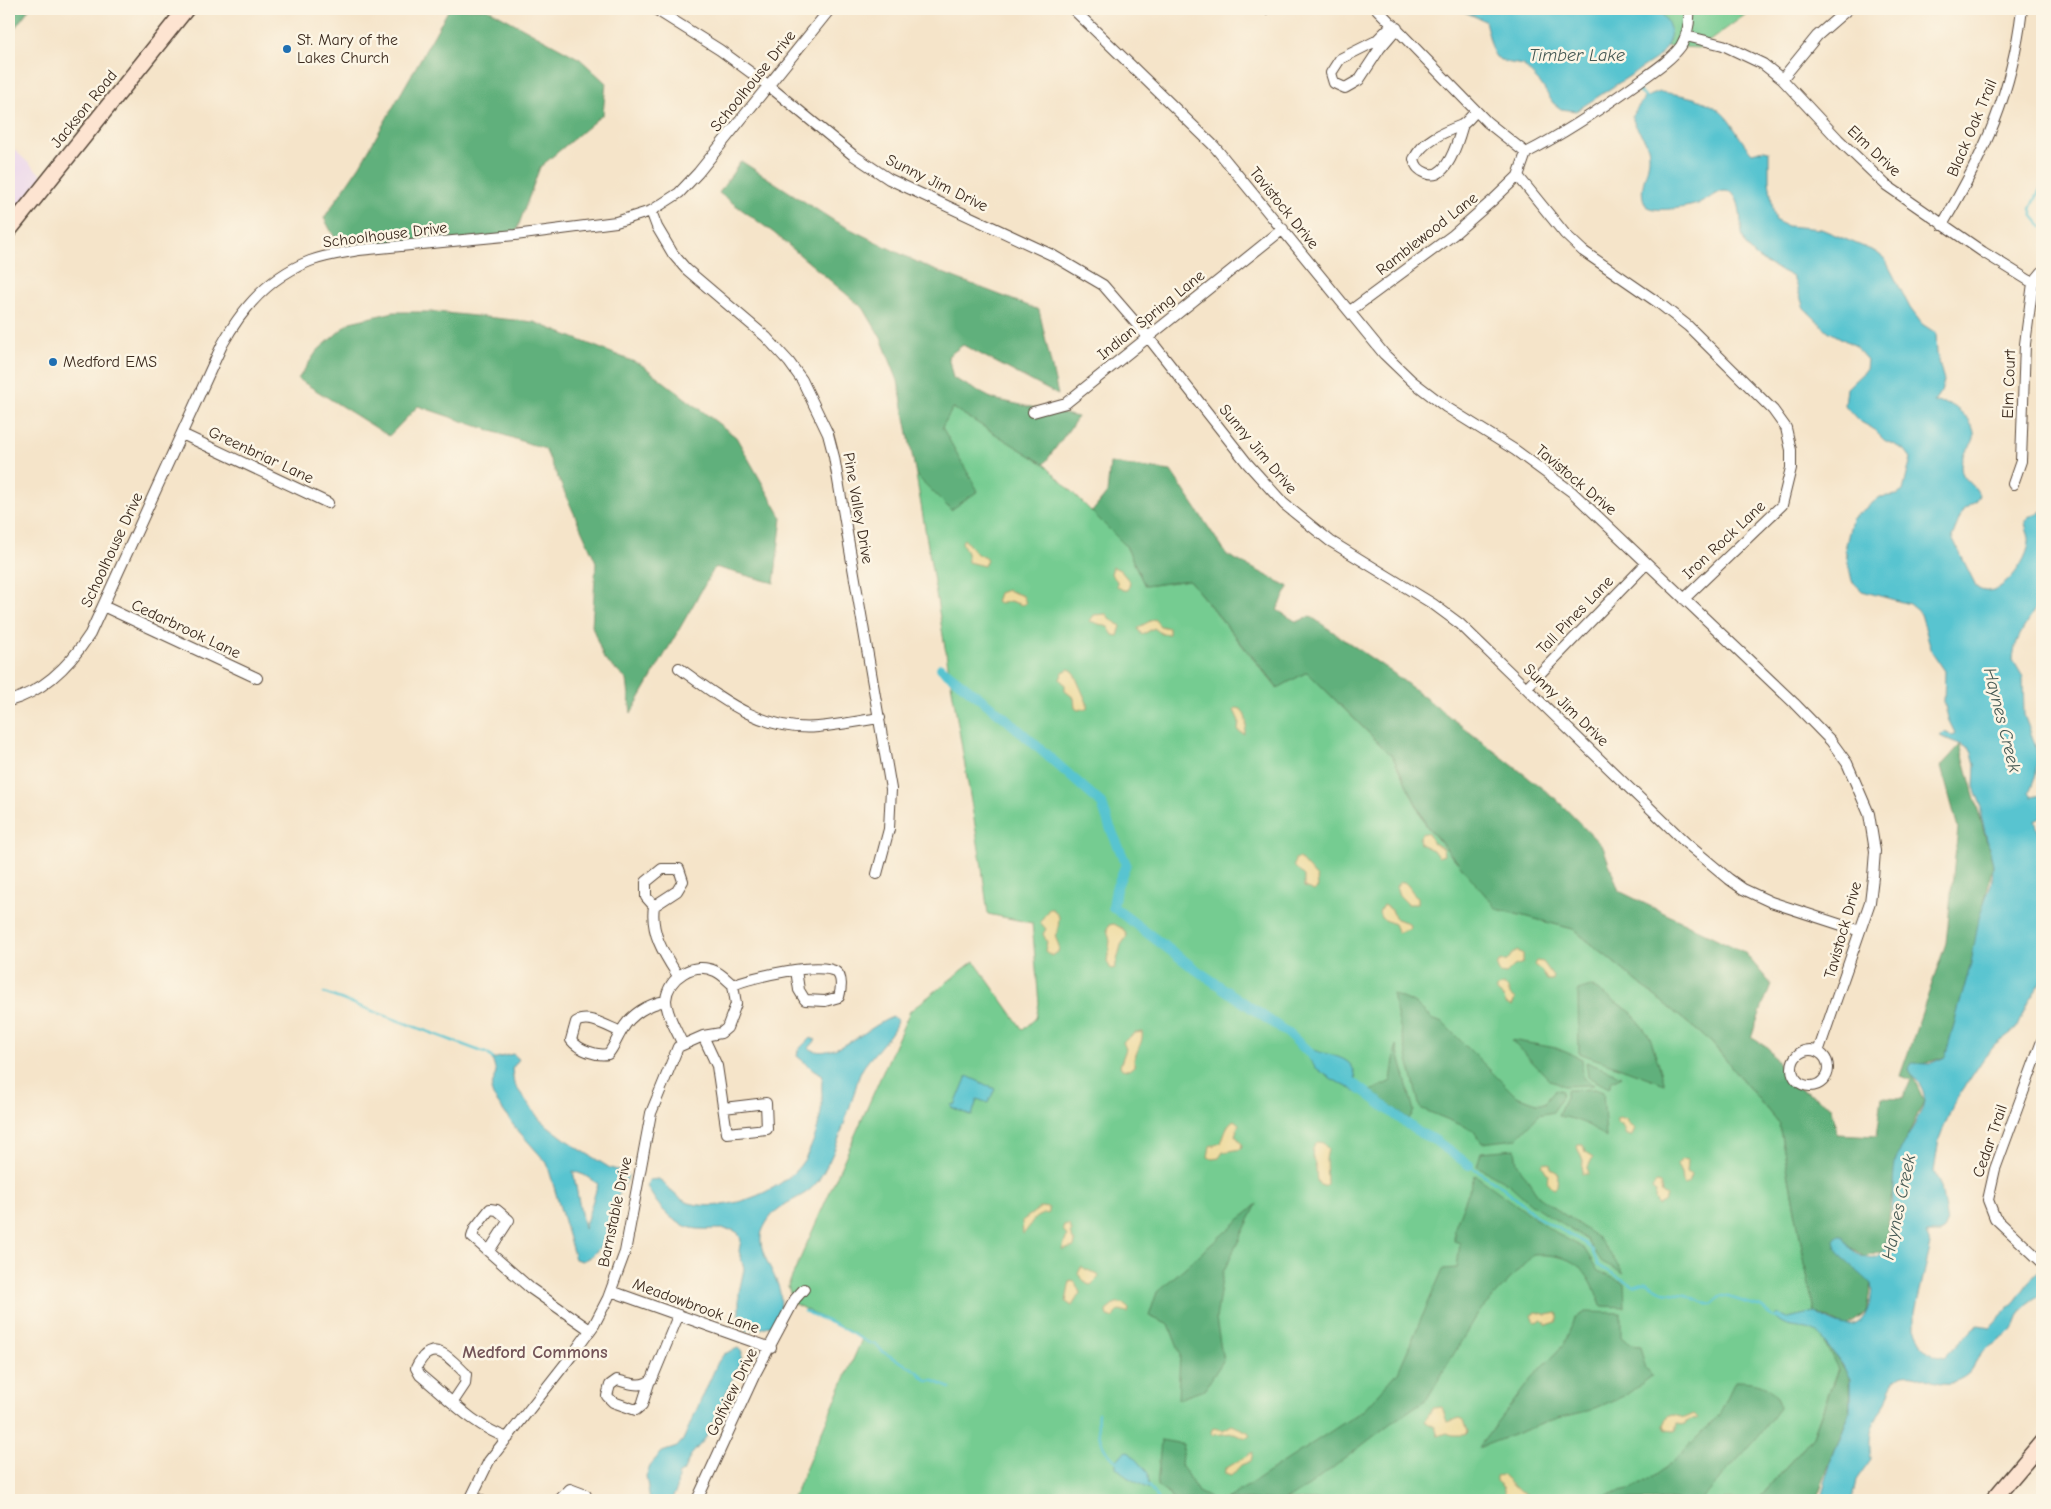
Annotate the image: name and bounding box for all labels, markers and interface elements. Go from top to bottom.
street label: Schoolhouse Drive [707,27,799,135]
place label: St. Mary of the Lakes Church [297,31,398,67]
marker: St. Mary of the Lakes Church [281,43,293,55]
water label: Timber Lake [1529,45,1625,66]
street label: Jackson Road [47,66,121,152]
street label: Black Oak Trail [1943,77,2001,179]
street label: Elm Drive [1844,122,1904,180]
street label: Sunny Jim Drive [883,151,991,215]
street label: Tavistock Drive [1246,164,1322,252]
street label: Ramblewood Lane [1373,189,1481,279]
street label: Schoolhouse Drive [322,218,448,252]
street label: Indian Spring Lane [1094,266,1208,364]
street label: Elm Court [1999,349,2019,419]
place label: Medford EMS [63,353,157,371]
marker: Medford EMS [47,356,59,368]
street label: Sunny Jim Drive [1215,401,1301,497]
street label: Greenbriar Lane [206,423,316,487]
street label: Tavistock Drive [1532,441,1620,519]
street label: Pine Valley Drive [839,451,877,565]
street label: Schoolhouse Drive [77,489,147,611]
street label: Iron Rock Lane [1679,497,1769,583]
street label: Tall Pines Lane [1533,572,1617,658]
street label: Cedarbrook Lane [129,596,243,662]
street label: Sunny Jim Drive [1520,660,1612,750]
water label: Haynes Creek [1979,665,2025,775]
street label: Tavistock Drive [1821,880,1865,980]
street label: Cedar Trail [1969,1102,2011,1180]
water label: Haynes Creek [1878,1152,1920,1262]
street label: Barnstable Drive [595,1155,635,1269]
street label: Meadowbrook Lane [630,1275,762,1337]
district label: Medford Commons [462,1342,608,1363]
street label: Golfview Drive [703,1345,761,1439]

